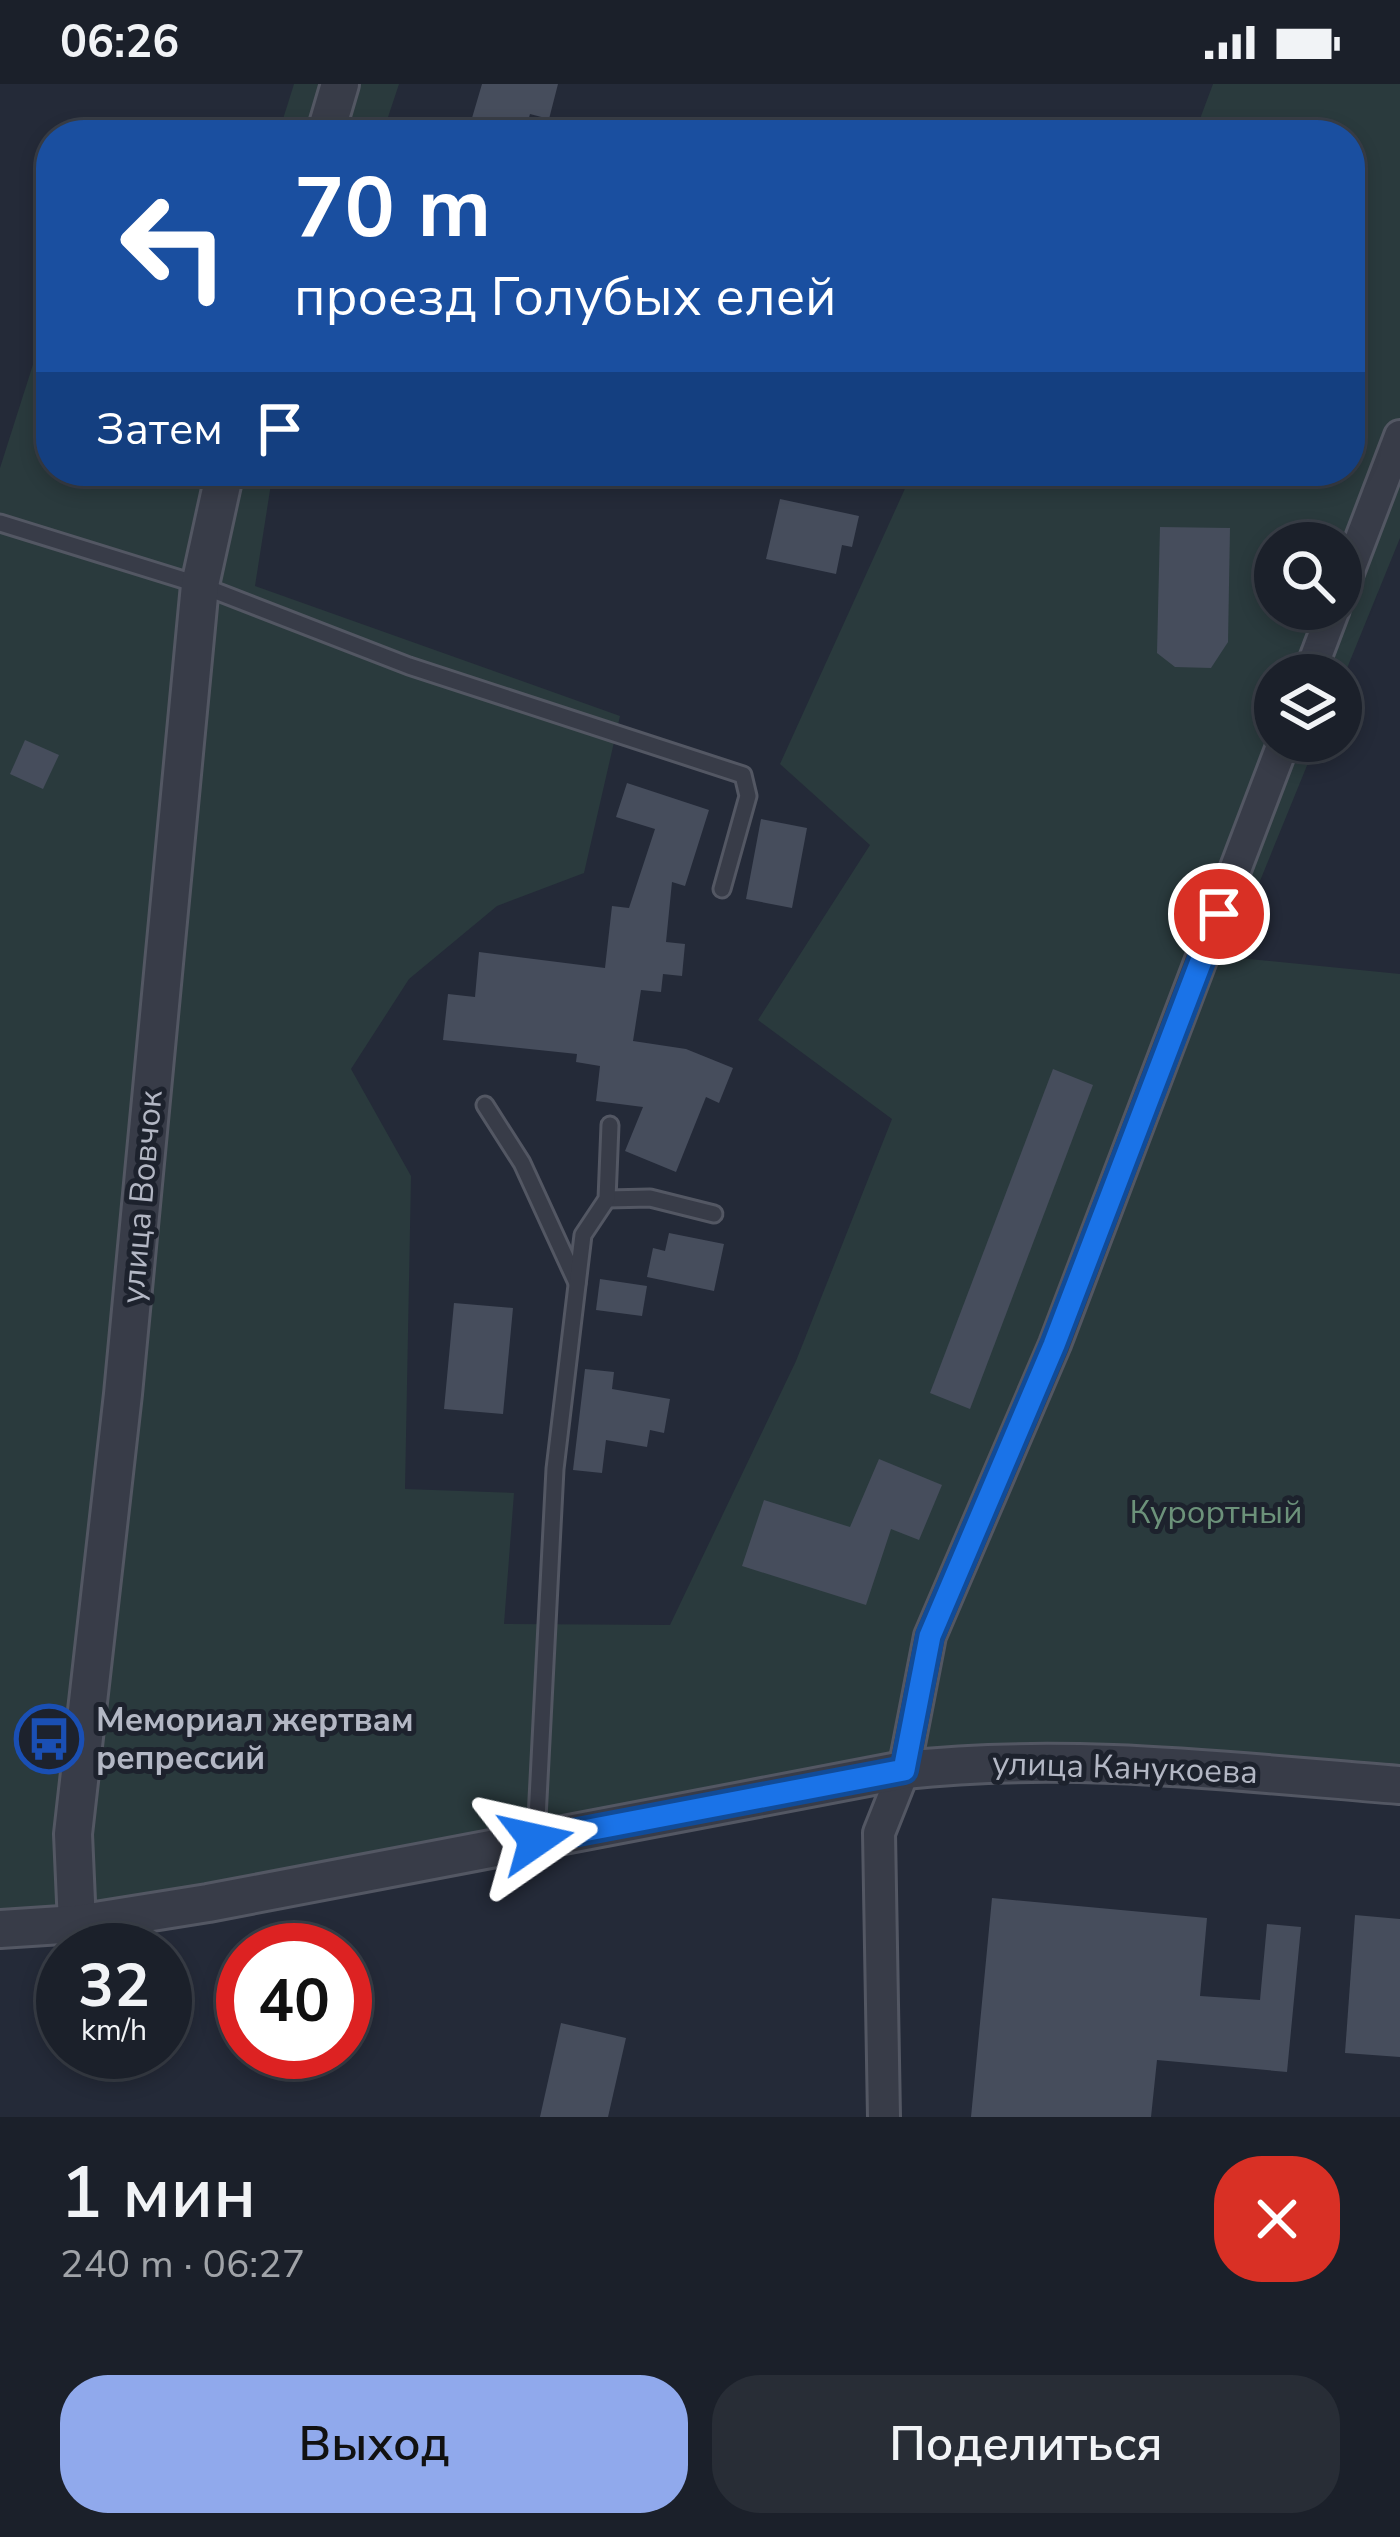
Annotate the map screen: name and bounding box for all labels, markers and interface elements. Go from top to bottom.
text: 06:26 [60,12,179,73]
text: 70 m [294,151,491,266]
icon: left [96,168,252,324]
text: проезд Голубых елей [294,260,837,334]
icon: arrive [247,396,313,462]
text: Затем [96,399,223,460]
map controls [1254,522,1362,762]
button: search [1254,522,1362,630]
button: layers [1254,654,1362,762]
pin [1168,863,1270,965]
icon: arrive [1186,881,1252,947]
street label: улица Вовчок [110,1088,174,1305]
park label: Курортный [1130,1490,1302,1535]
place label: Мемориал жертвам репрессий [96,1698,414,1781]
bus stop icon: Мемориал жертвам репрессий [14,1704,84,1774]
street label: улица Канукоева [991,1741,1259,1795]
position arrow [473,1777,599,1903]
speed limit sign: 40 [216,1923,372,2079]
text: 32 [78,1945,150,2027]
text: km/h [81,2010,147,2051]
text: 1 мин [60,2144,256,2242]
button: close [1214,2156,1340,2282]
text: 240 m · 06:27 [60,2238,305,2291]
button: Выход [60,2375,688,2513]
button: Поделиться [712,2375,1340,2513]

